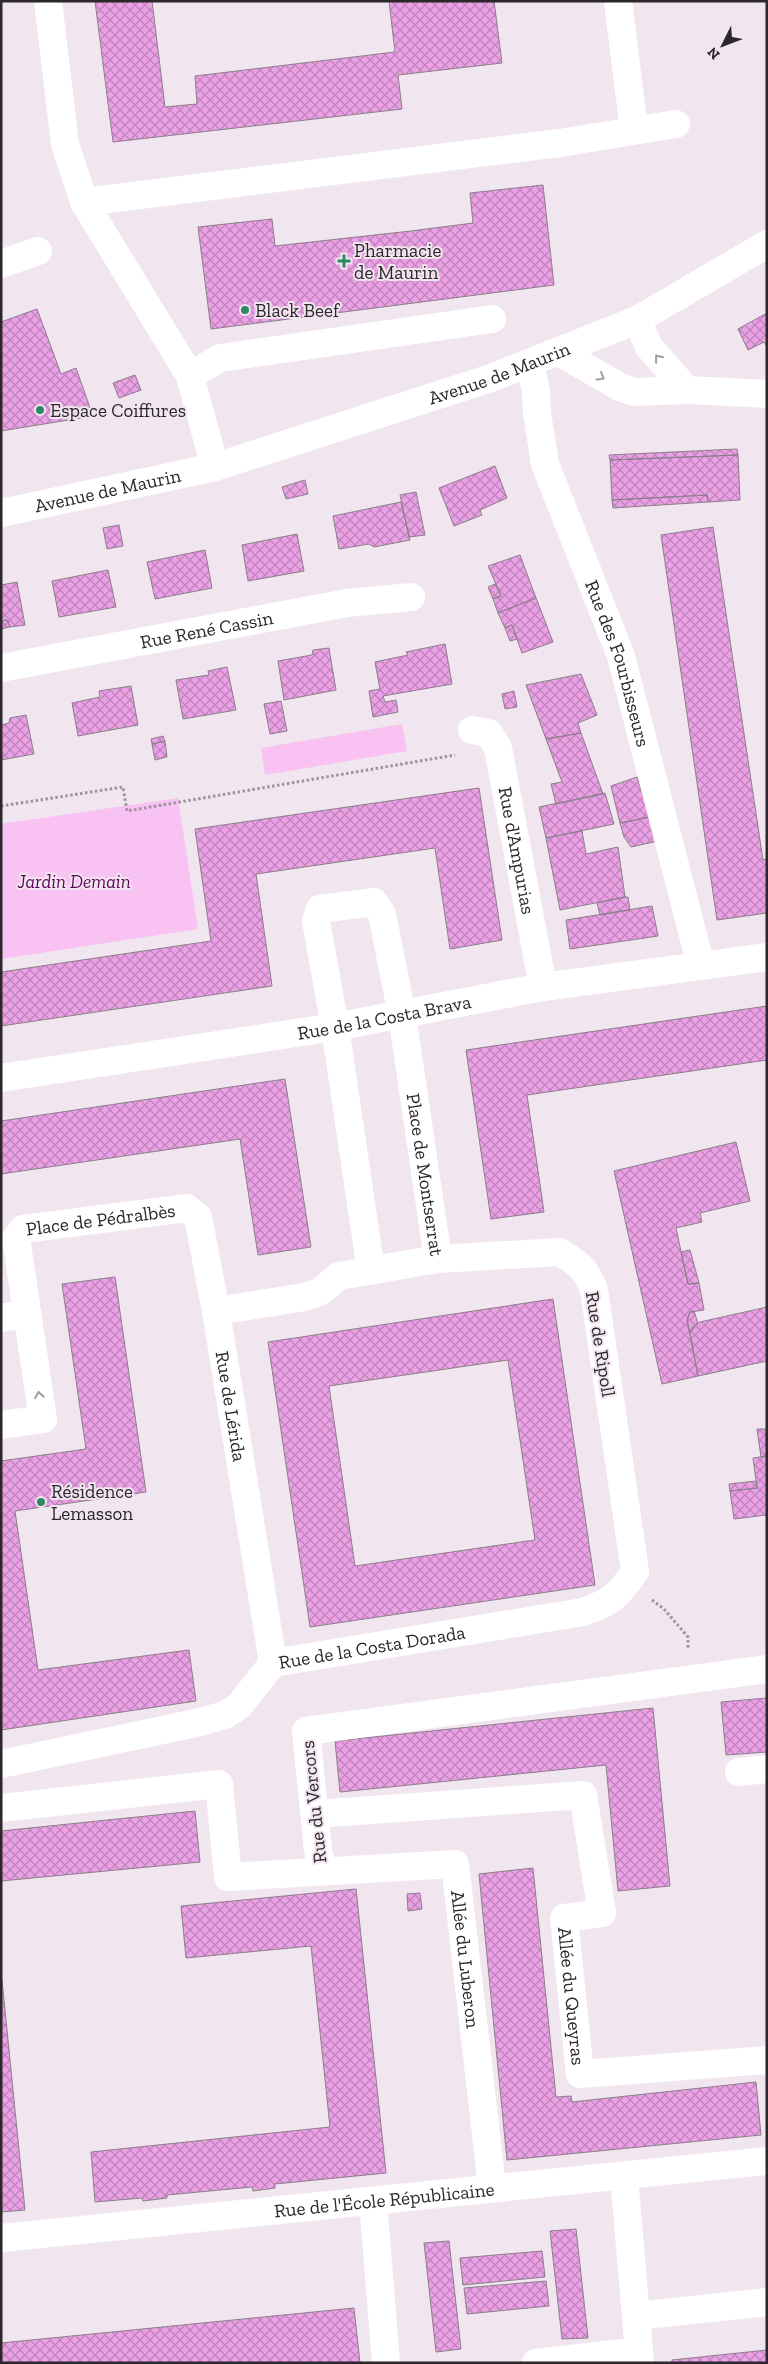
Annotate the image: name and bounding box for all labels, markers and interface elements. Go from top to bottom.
north arrow [698,20,748,70]
text: N [704,43,724,63]
place label: Pharmacie de Maurin [354,239,441,284]
marker: Pharmacie de Maurin [338,255,350,267]
place label: Black Beef [255,299,341,322]
marker: Black Beef [239,304,251,316]
street label: Avenue de Maurin [425,337,573,409]
one-way arrow [655,354,664,364]
one-way arrow [596,370,605,380]
place label: Espace Coiffures [50,399,186,422]
marker: Espace Coiffures [34,404,46,416]
street label: Avenue de Maurin [32,464,183,517]
street label: Rue des Fourbisseurs [580,577,655,749]
street label: Rue René Cassin [138,606,275,654]
street label: Rue d'Ampurias [494,785,540,916]
park label: Jardin Demain [16,870,131,893]
street label: Rue de la Costa Brava [296,990,473,1045]
street label: Place de Montserrat [402,1092,448,1258]
street label: Place de Pédralbès [25,1199,177,1241]
street label: Rue de Ripoll [581,1290,620,1399]
street label: Rue de Lérida [211,1349,251,1463]
one-way arrow [35,1391,45,1400]
place label: Résidence Lemasson [51,1480,133,1525]
marker: Résidence Lemasson [35,1496,47,1508]
street label: Rue de la Costa Dorada [277,1621,467,1674]
street label: Rue du Vercors [296,1739,331,1864]
street label: Allée du Luberon [446,1889,485,2030]
street label: Allée du Queyras [553,1926,590,2066]
street label: Rue de l'École Républicaine [273,2178,495,2222]

